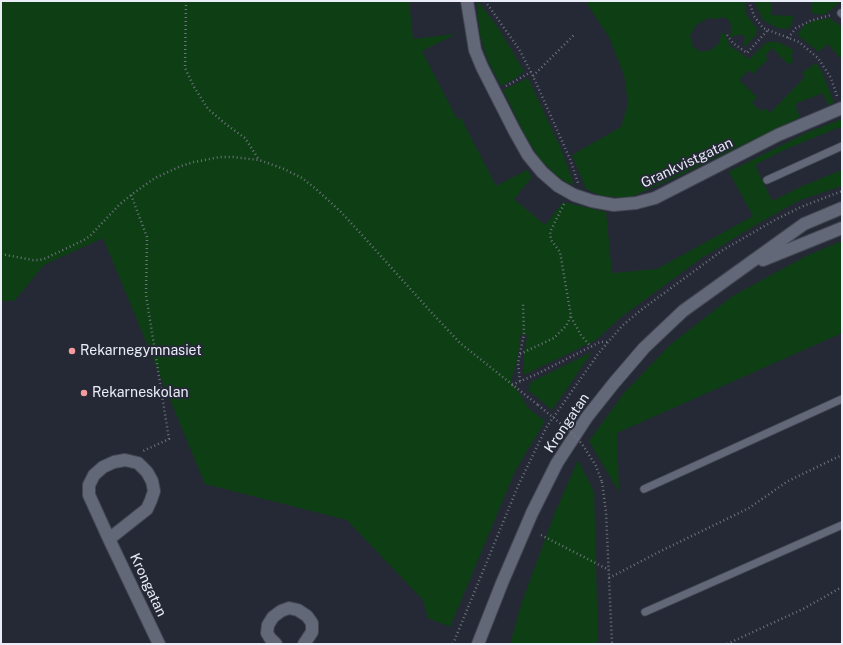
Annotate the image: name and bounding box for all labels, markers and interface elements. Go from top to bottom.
street label: Grankvistgatan [638,134,736,192]
place label: Rekarnegymnasiet [80,343,202,359]
marker: Rekarnegymnasiet [67,346,77,356]
place label: Rekarneskolan [92,385,189,401]
marker: Rekarneskolan [79,388,89,398]
street label: Krongatan [541,390,593,456]
street label: Krongatan [126,551,170,619]

